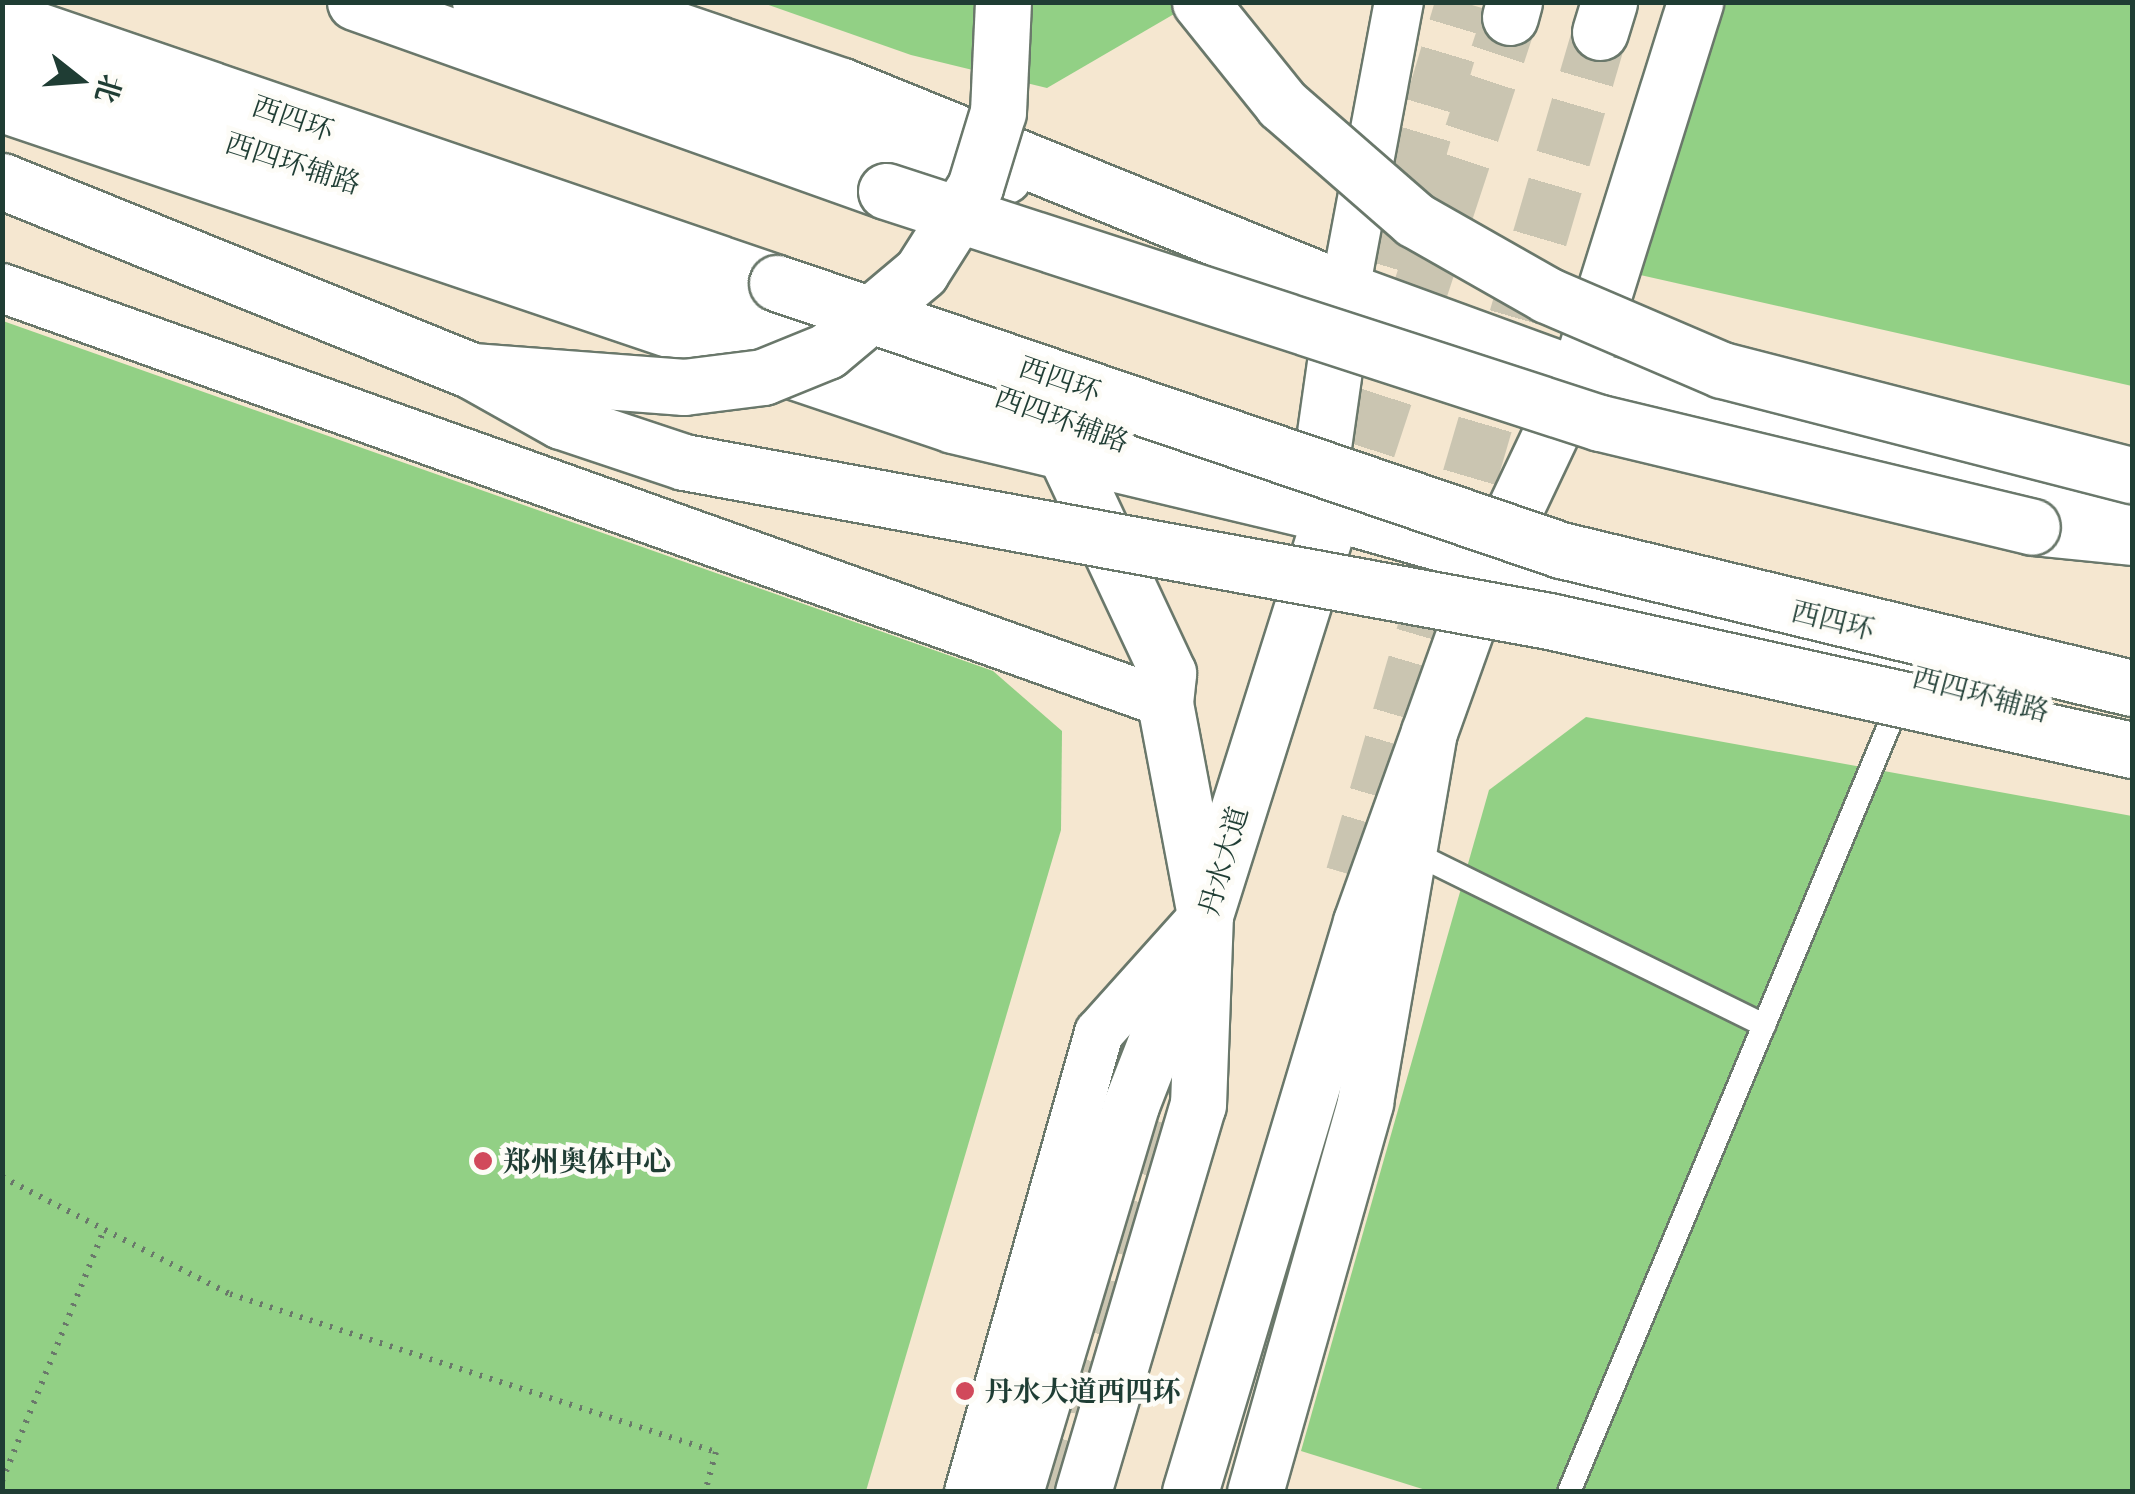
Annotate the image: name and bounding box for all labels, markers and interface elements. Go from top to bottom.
north arrow [30,30,130,130]
text: 北 [88,70,129,107]
street label: 西四环 [248,88,338,148]
street label: 西四环辅路 [221,125,365,201]
street label: 西四环 [1015,349,1105,409]
street label: 西四环辅路 [990,379,1134,459]
street label: 西四环 [1788,594,1878,646]
street label: 西四环辅路 [1909,660,2053,728]
street label: 丹水大道 [1191,803,1255,919]
place label: 郑州奥体中心 [503,1144,671,1178]
marker: 郑州奥体中心 [472,1150,494,1172]
place label: 丹水大道西四环 [985,1374,1181,1408]
marker: 丹水大道西四环 [954,1380,976,1402]

